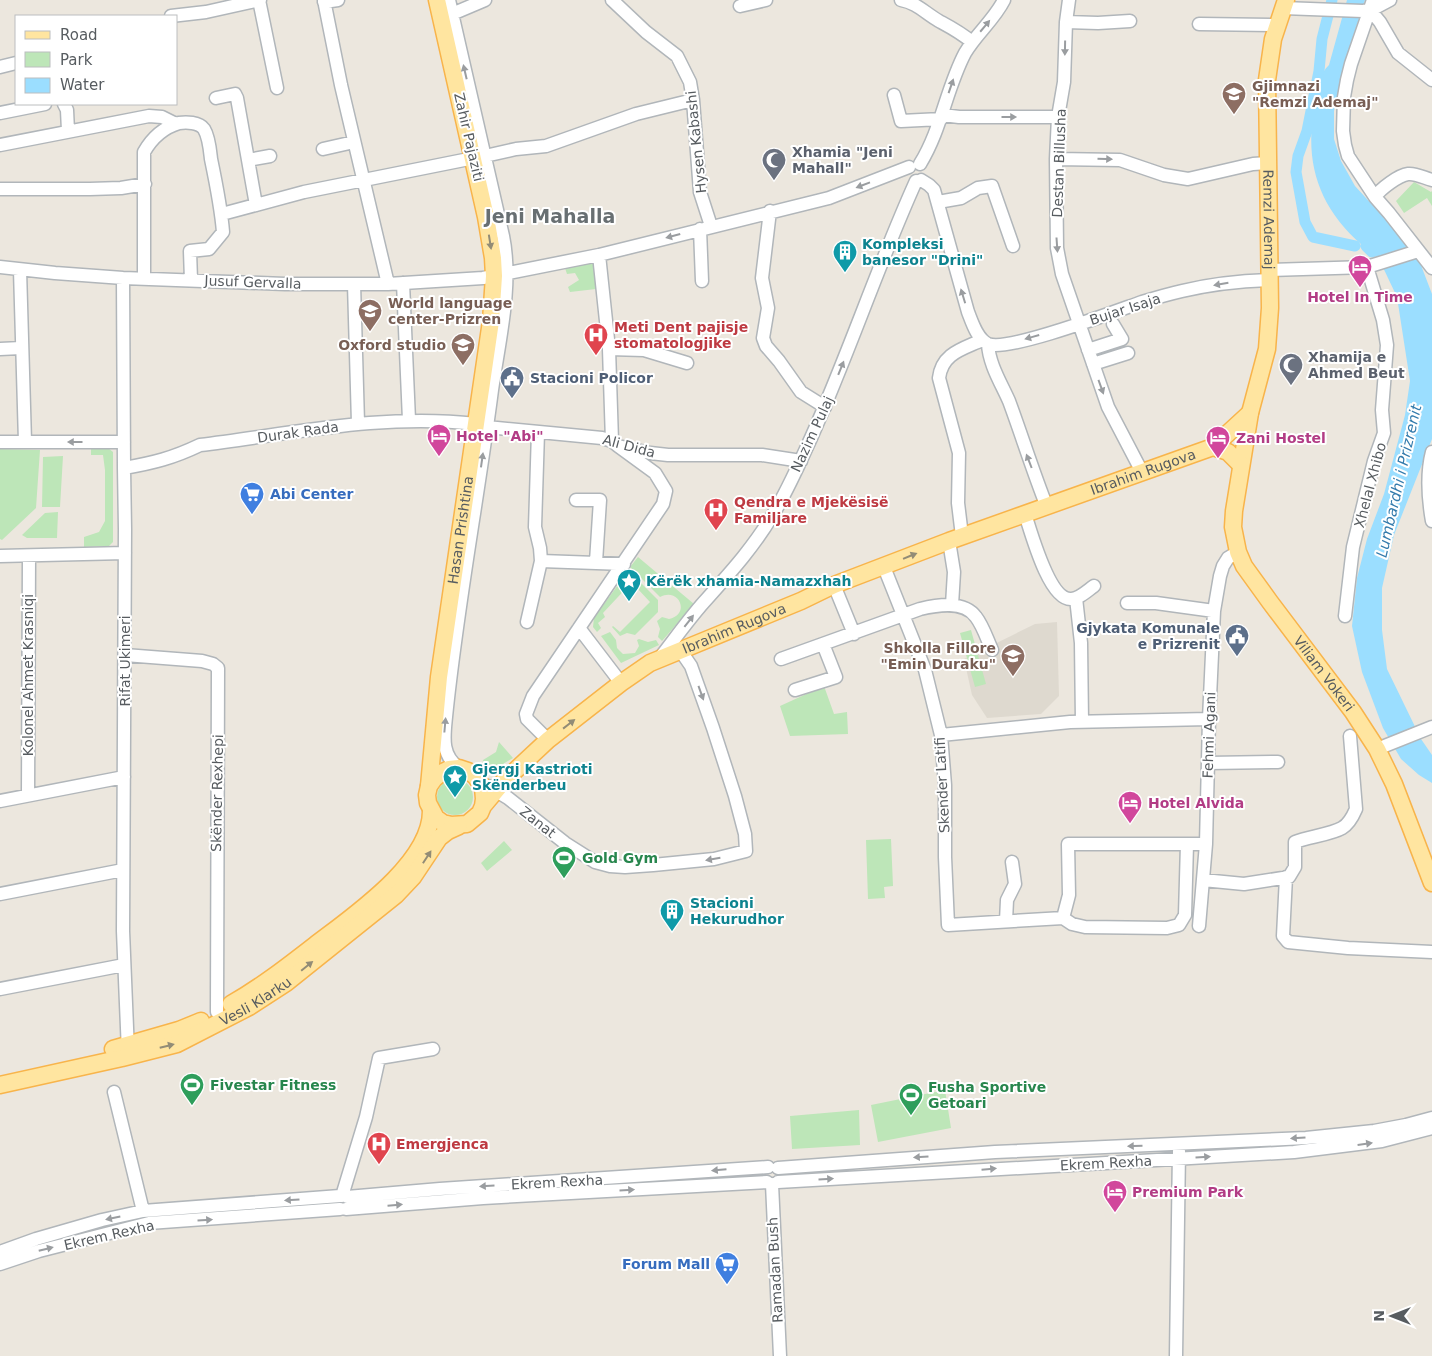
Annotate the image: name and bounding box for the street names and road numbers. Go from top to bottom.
street label: Hysen Kabashi [683,90,709,194]
street label: Zahir Pajaziti [451,91,487,183]
street label: Destan Billusha [1049,108,1069,218]
street label: Remzi Ademaj [1260,169,1277,270]
street label: Jusuf Gervalla [203,272,302,292]
street label: Bujar Isaja [1088,290,1162,328]
street label: Nazim Pulaj [787,394,837,474]
street label: Durak Rada [256,418,340,446]
street label: Ali Dida [601,431,657,461]
street label: Xhelal Xhibo [1351,441,1389,529]
street label: Ibrahim Rugova [1088,446,1198,498]
street label: Hasan Prishtina [445,475,476,585]
street label: Kolonel Ahmet Krasniqi [20,594,36,756]
street label: Ibrahim Rugova [680,600,788,657]
street label: Rifat Ukimeri [117,615,133,707]
street label: Viliam Vokeri [1290,633,1358,715]
street label: Fehmi Agani [1199,691,1219,779]
street label: Skënder Rexhepi [208,734,226,852]
street label: Skender Latifi [931,737,953,833]
street label: Zanat [517,803,560,841]
street label: Vesli Klarku [217,974,295,1029]
street label: Ekrem Rexha [1059,1153,1153,1173]
street label: Ekrem Rexha [510,1172,604,1192]
street label: Ekrem Rexha [62,1217,156,1253]
street label: Ramadan Bush [764,1217,786,1323]

